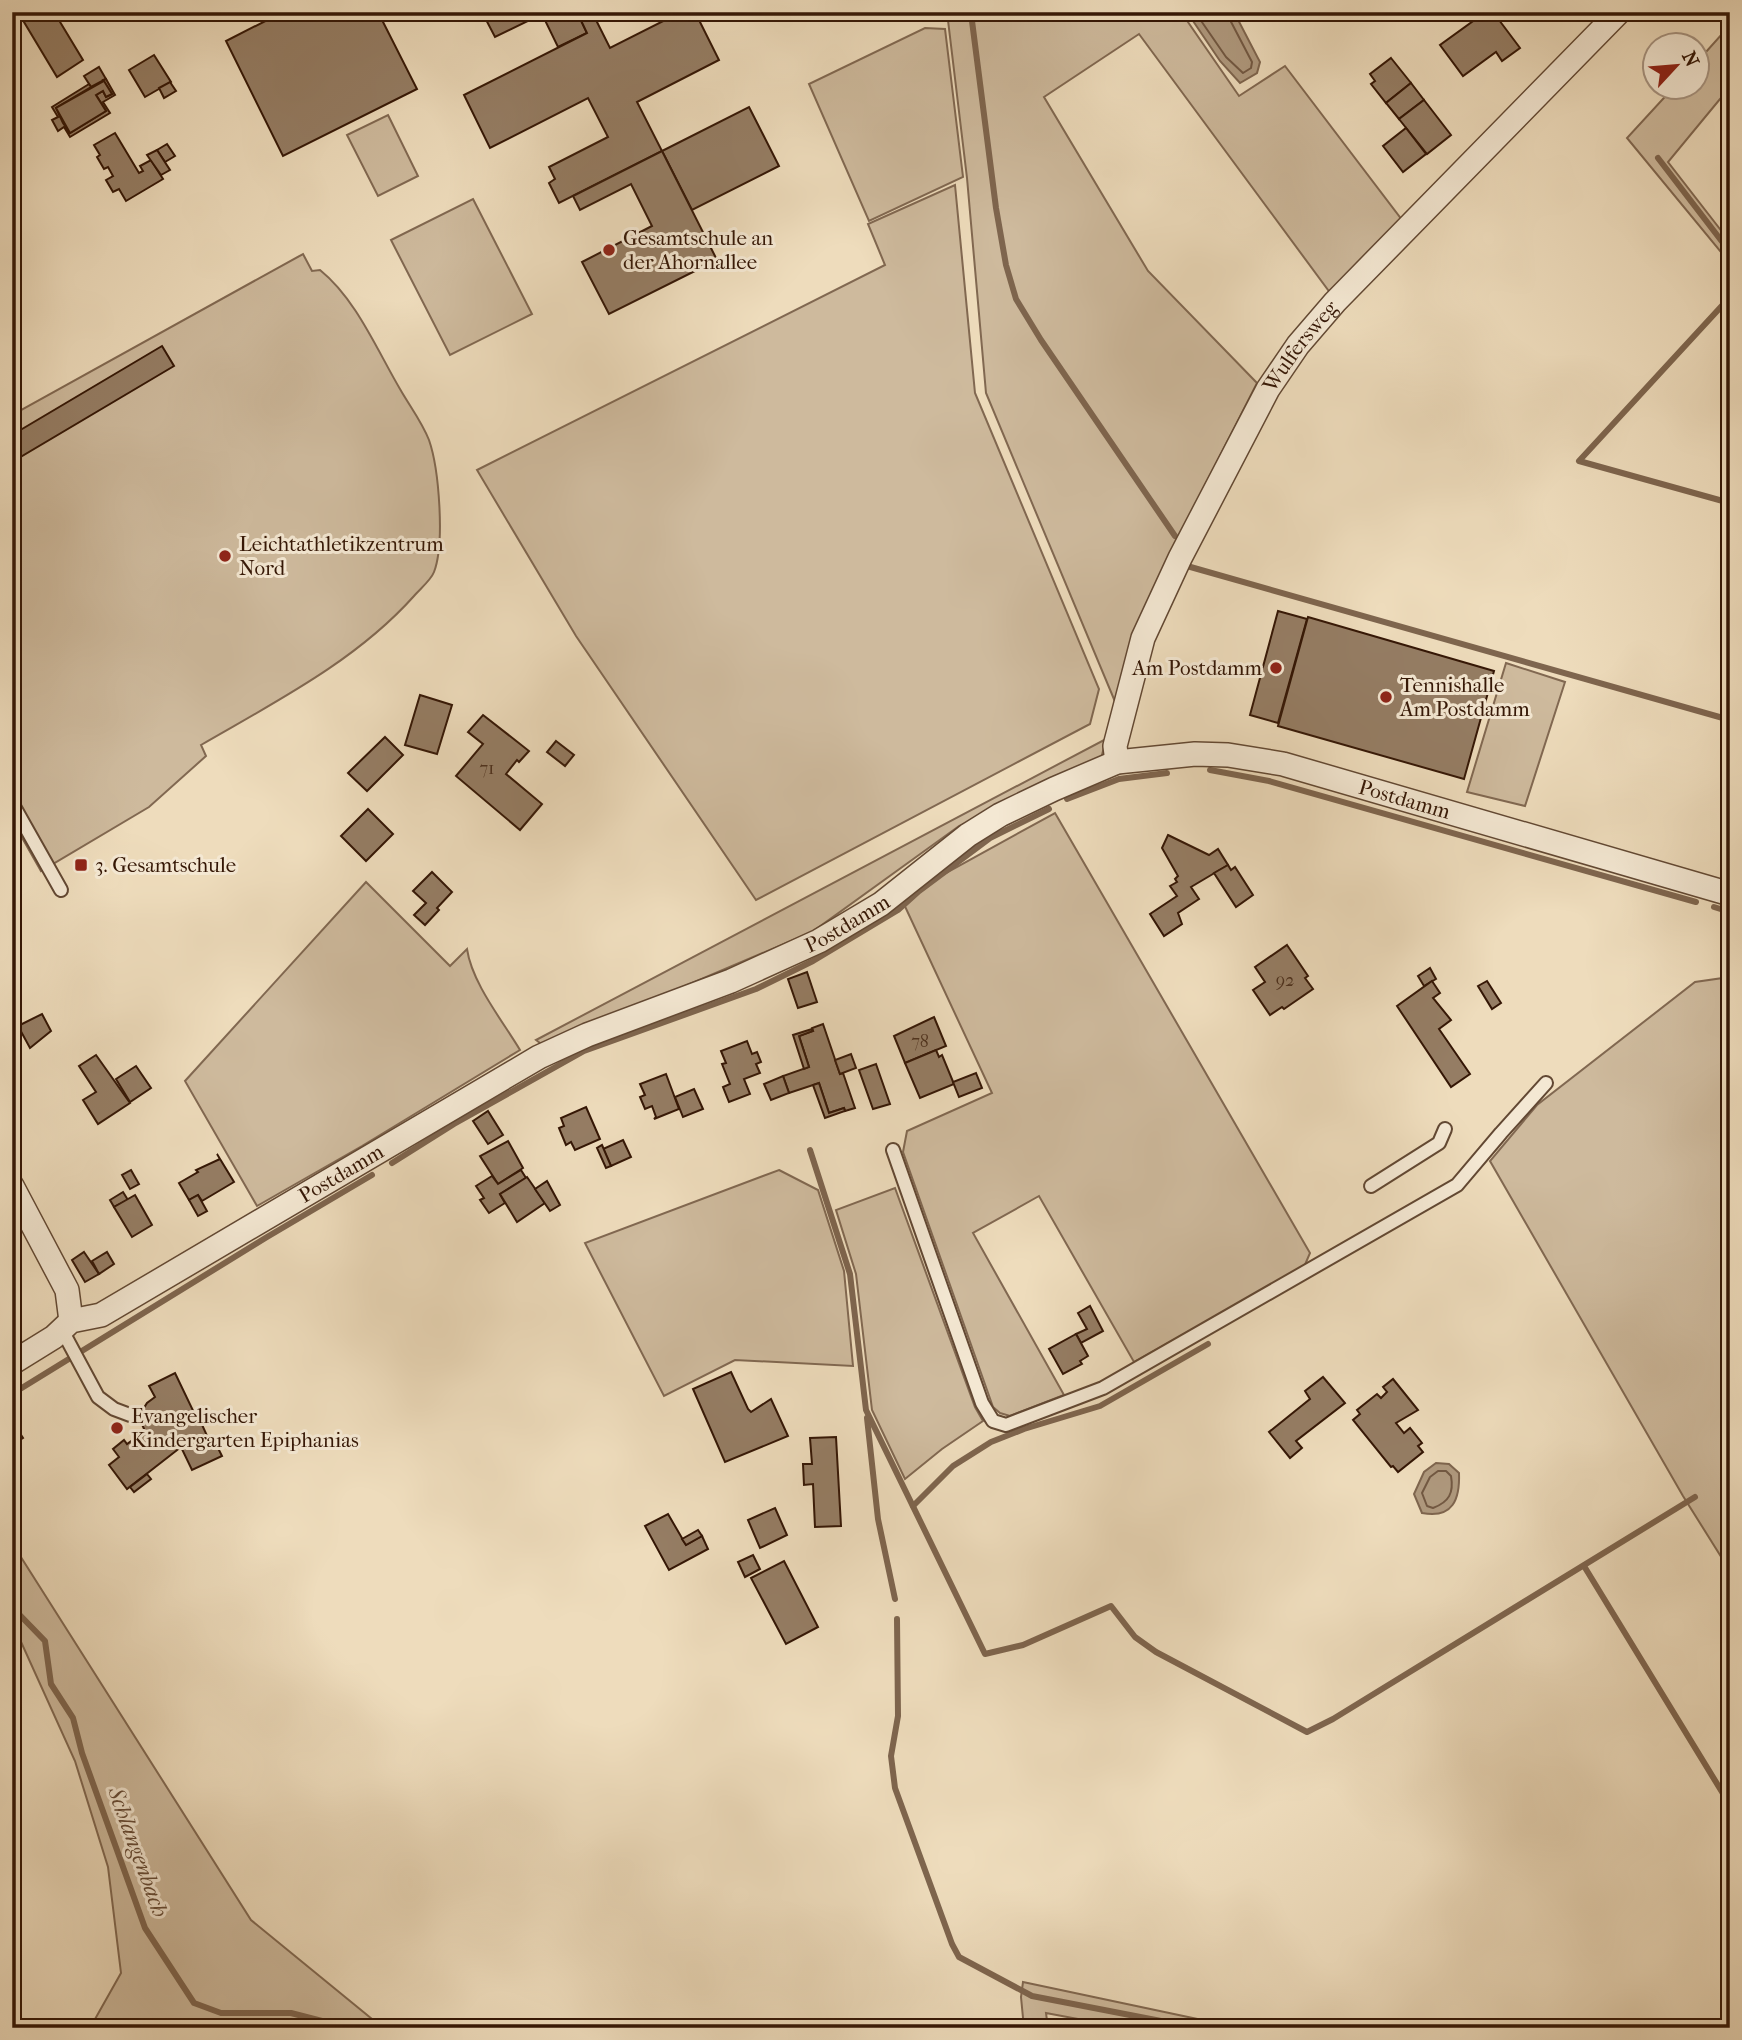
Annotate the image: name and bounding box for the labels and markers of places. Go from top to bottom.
place label: Gesamtschule an der Ahornallee [623,226,773,274]
marker: Gesamtschule an der Ahornallee [601,242,617,258]
place label: Leichtathletikzentrum Nord [239,532,444,580]
marker: Leichtathletikzentrum Nord [217,548,233,564]
place label: Am Postdamm [1131,656,1263,680]
marker: Am Postdamm [1268,660,1284,676]
place label: Tennishalle Am Postdamm [1399,673,1530,721]
marker: Tennishalle Am Postdamm [1378,689,1394,705]
place label: 3. Gesamtschule [95,853,236,877]
marker: 3. Gesamtschule [73,857,89,873]
place label: Evangelischer Kindergarten Epiphanias [131,1404,359,1452]
marker: Evangelischer Kindergarten Epiphanias [109,1420,125,1436]

